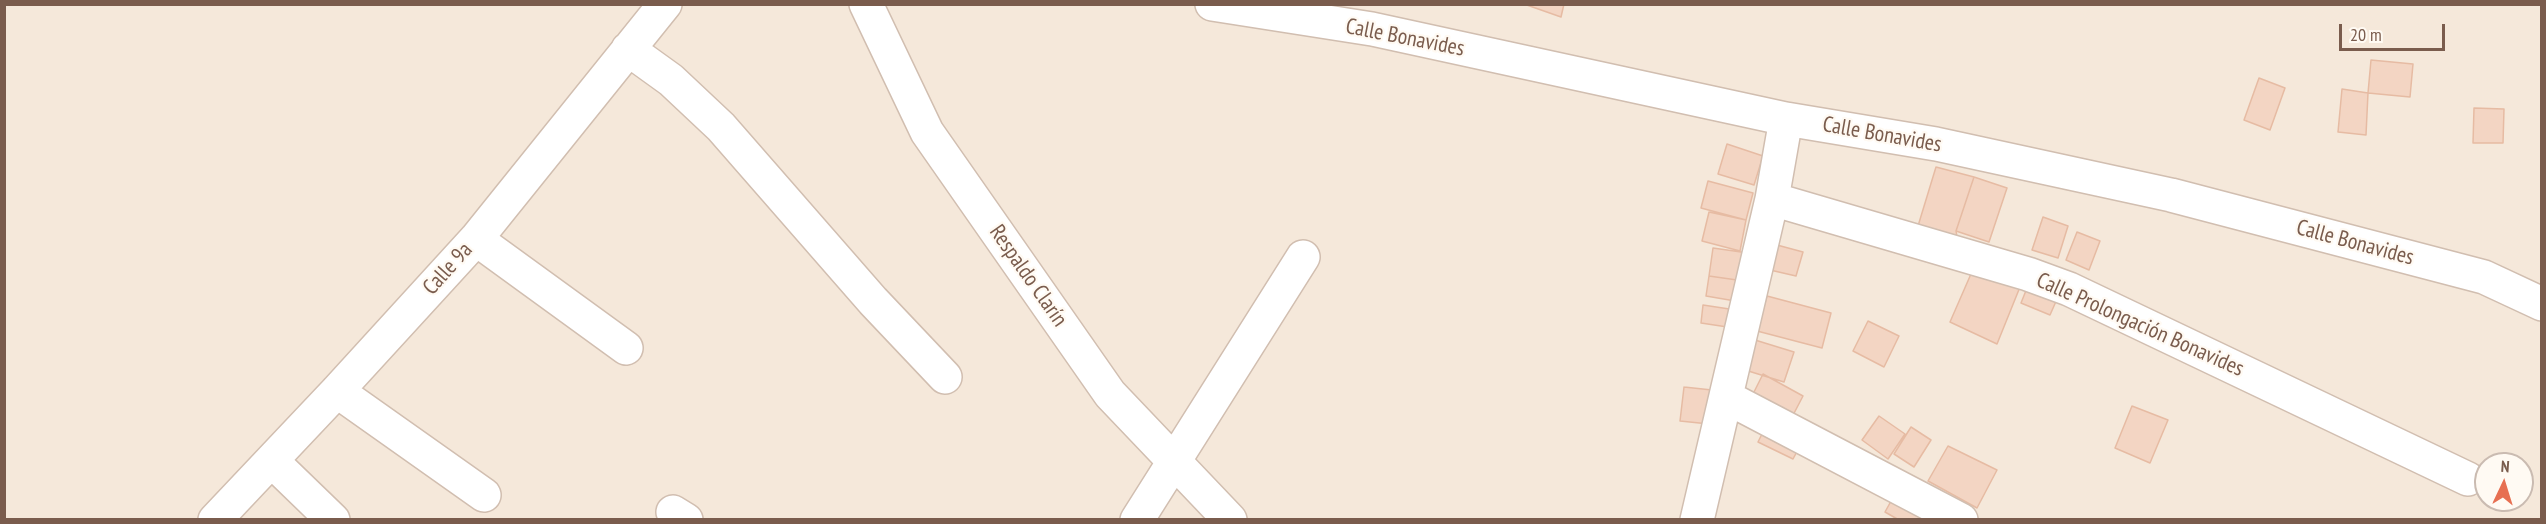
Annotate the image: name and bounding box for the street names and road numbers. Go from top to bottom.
street label: Calle Bonavides [1343,14,1467,62]
street label: Calle Bonavides [1820,112,1944,158]
street label: Calle Bonavides [2293,215,2417,271]
street label: Respaldo Clarín [983,220,1073,332]
street label: Calle 9a [418,237,478,301]
street label: Calle Prolongación Bonavides [2032,267,2248,383]

